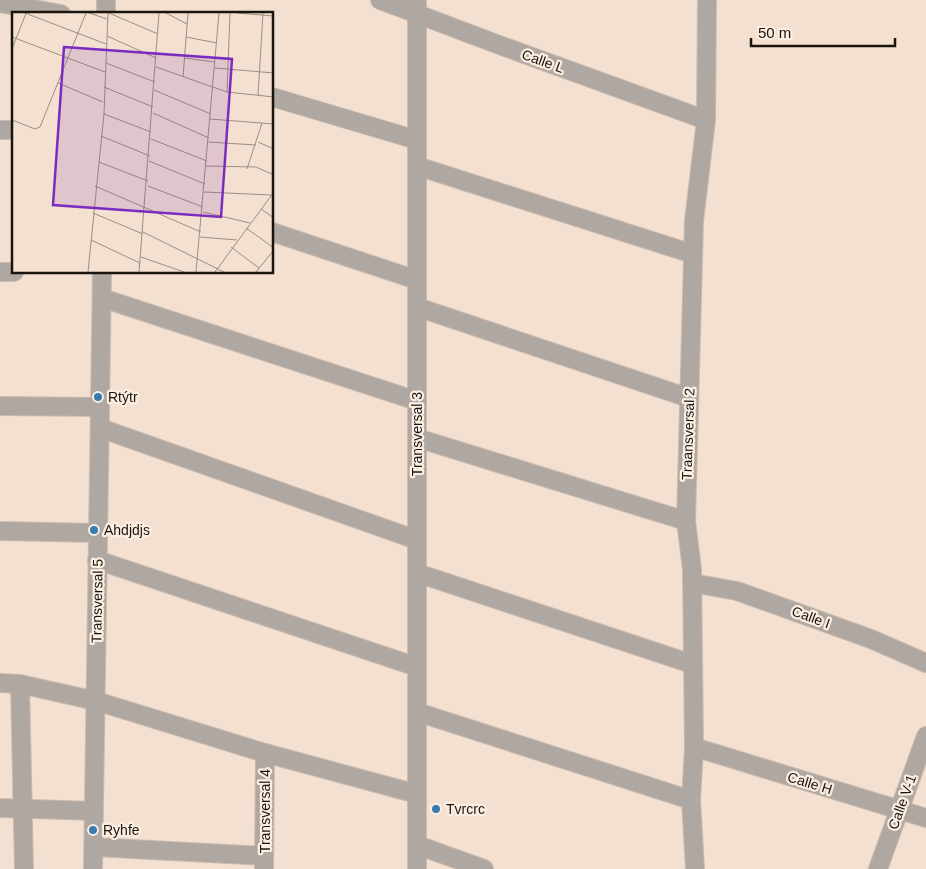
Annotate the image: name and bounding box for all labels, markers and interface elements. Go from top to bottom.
inset map [12,12,274,274]
scale bar [751,15,895,47]
text: 50 m [758,24,791,41]
street label: Calle L [520,46,566,76]
street label: Traansversal 2 [678,388,698,480]
place label: Rtýtr [108,389,138,405]
marker: Rtýtr [92,391,104,403]
street label: Transversal 3 [409,392,425,476]
place label: Ahdjdjs [104,522,150,538]
marker: Ahdjdjs [88,524,100,536]
street label: Transversal 5 [88,559,106,643]
street label: Calle I [790,603,832,631]
street label: Transversal 4 [257,769,273,853]
street label: Calle H [786,769,834,797]
street label: Calle V-1 [885,772,919,831]
place label: Tvrcrc [446,801,485,817]
marker: Tvrcrc [430,803,442,815]
place label: Ryhfe [103,822,140,838]
marker: Ryhfe [87,824,99,836]

